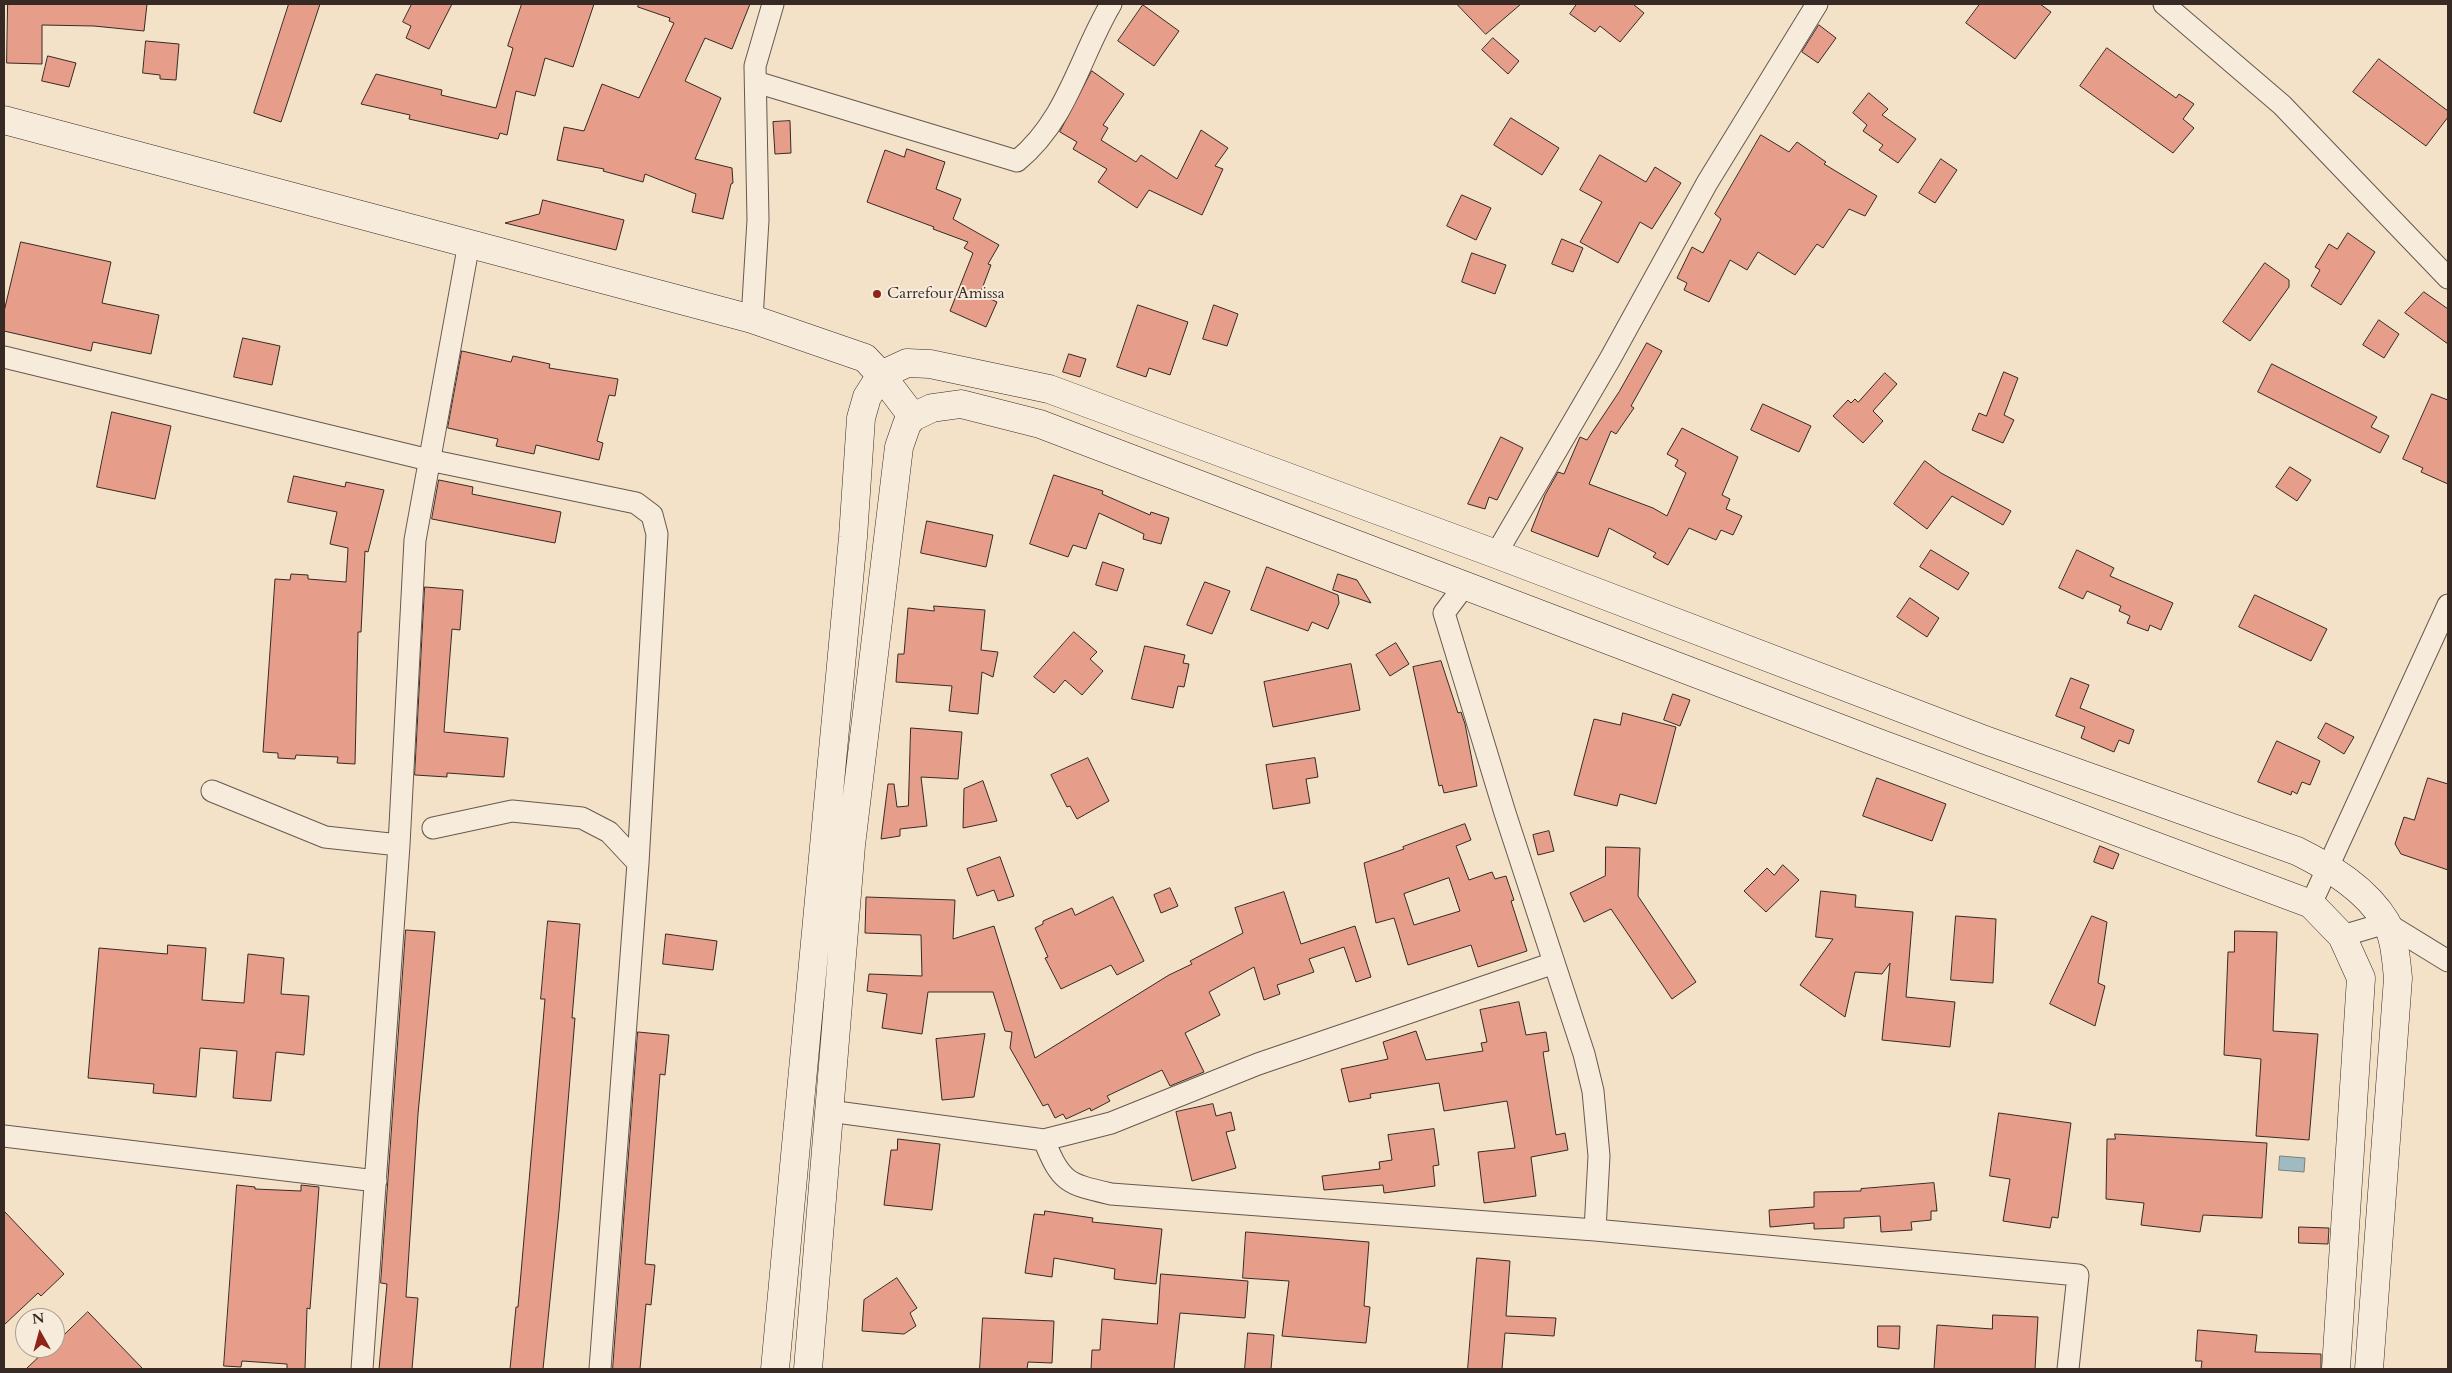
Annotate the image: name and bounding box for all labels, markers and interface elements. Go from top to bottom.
place label: Carrefour Amissa [887,284,1005,304]
marker: Carrefour Amissa [871,288,883,300]
north arrow [15,1308,65,1358]
text: N [31,1308,45,1329]

